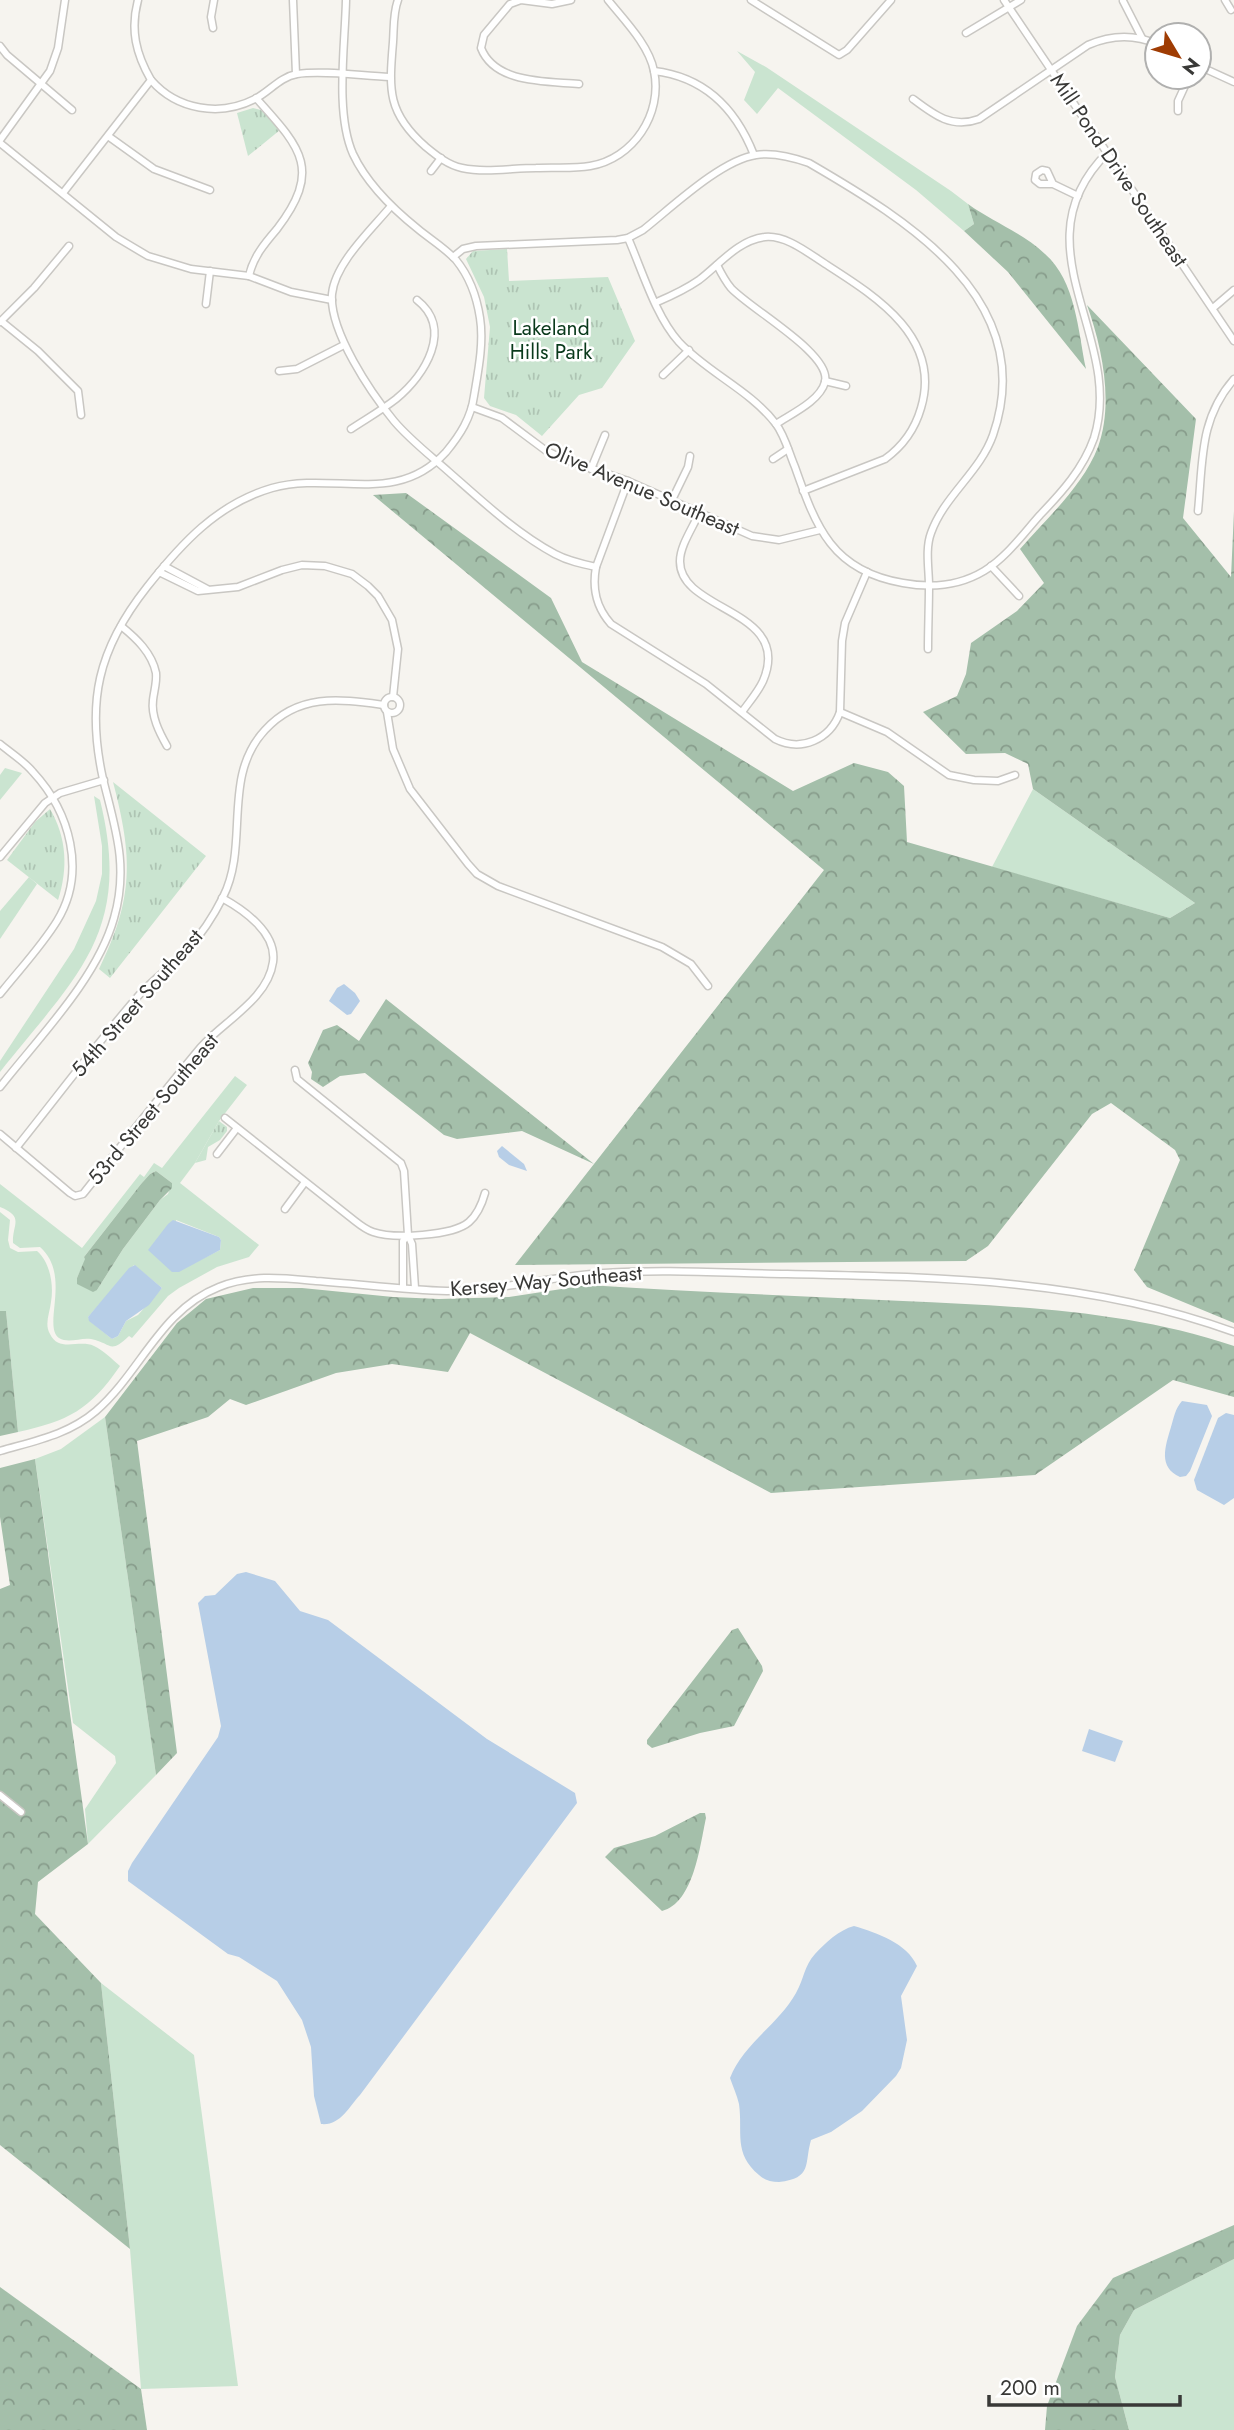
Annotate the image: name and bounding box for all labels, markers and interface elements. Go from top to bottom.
north arrow [1143,21,1213,91]
text: N [1176,52,1206,80]
street label: Mill Pond Drive Southeast [1043,67,1195,273]
park label: Lakeland Hills Park [510,313,593,367]
street label: Olive Avenue Southeast [540,434,744,544]
street label: 54th Street Southeast [64,922,210,1084]
street label: 53rd Street Southeast [81,1027,225,1191]
street label: Kersey Way Southeast [449,1258,643,1304]
scale bar [989,2364,1180,2408]
text: 200 m [1000,2373,1060,2403]

